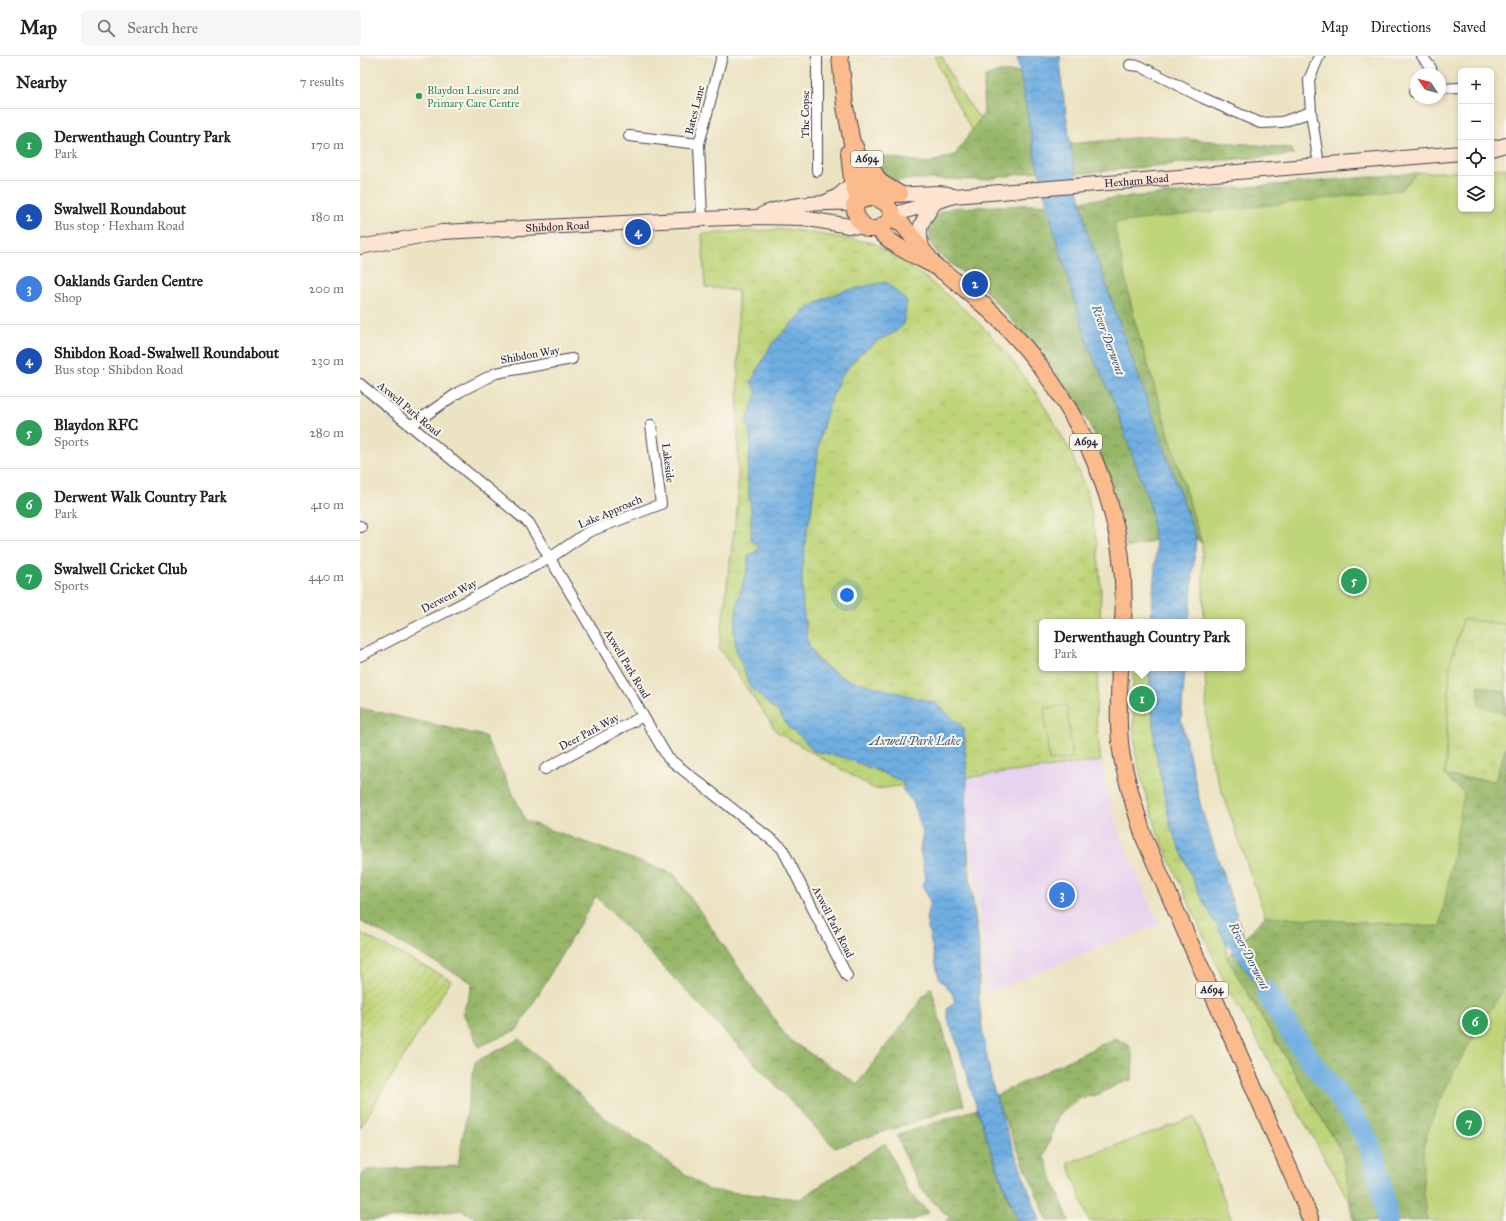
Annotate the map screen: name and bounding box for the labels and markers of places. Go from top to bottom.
place label: Blaydon Leisure and Primary Care Centre [427,84,520,110]
marker: Blaydon Leisure and Primary Care Centre [414,91,424,101]
pin: 4 [625,217,651,247]
pin: 2 [962,269,988,299]
pin: 5 [1341,566,1367,596]
pin: 1 [1129,684,1155,714]
pin: 3 [1049,880,1075,910]
pin: 6 [1462,1007,1488,1037]
pin: 7 [1456,1108,1482,1138]

